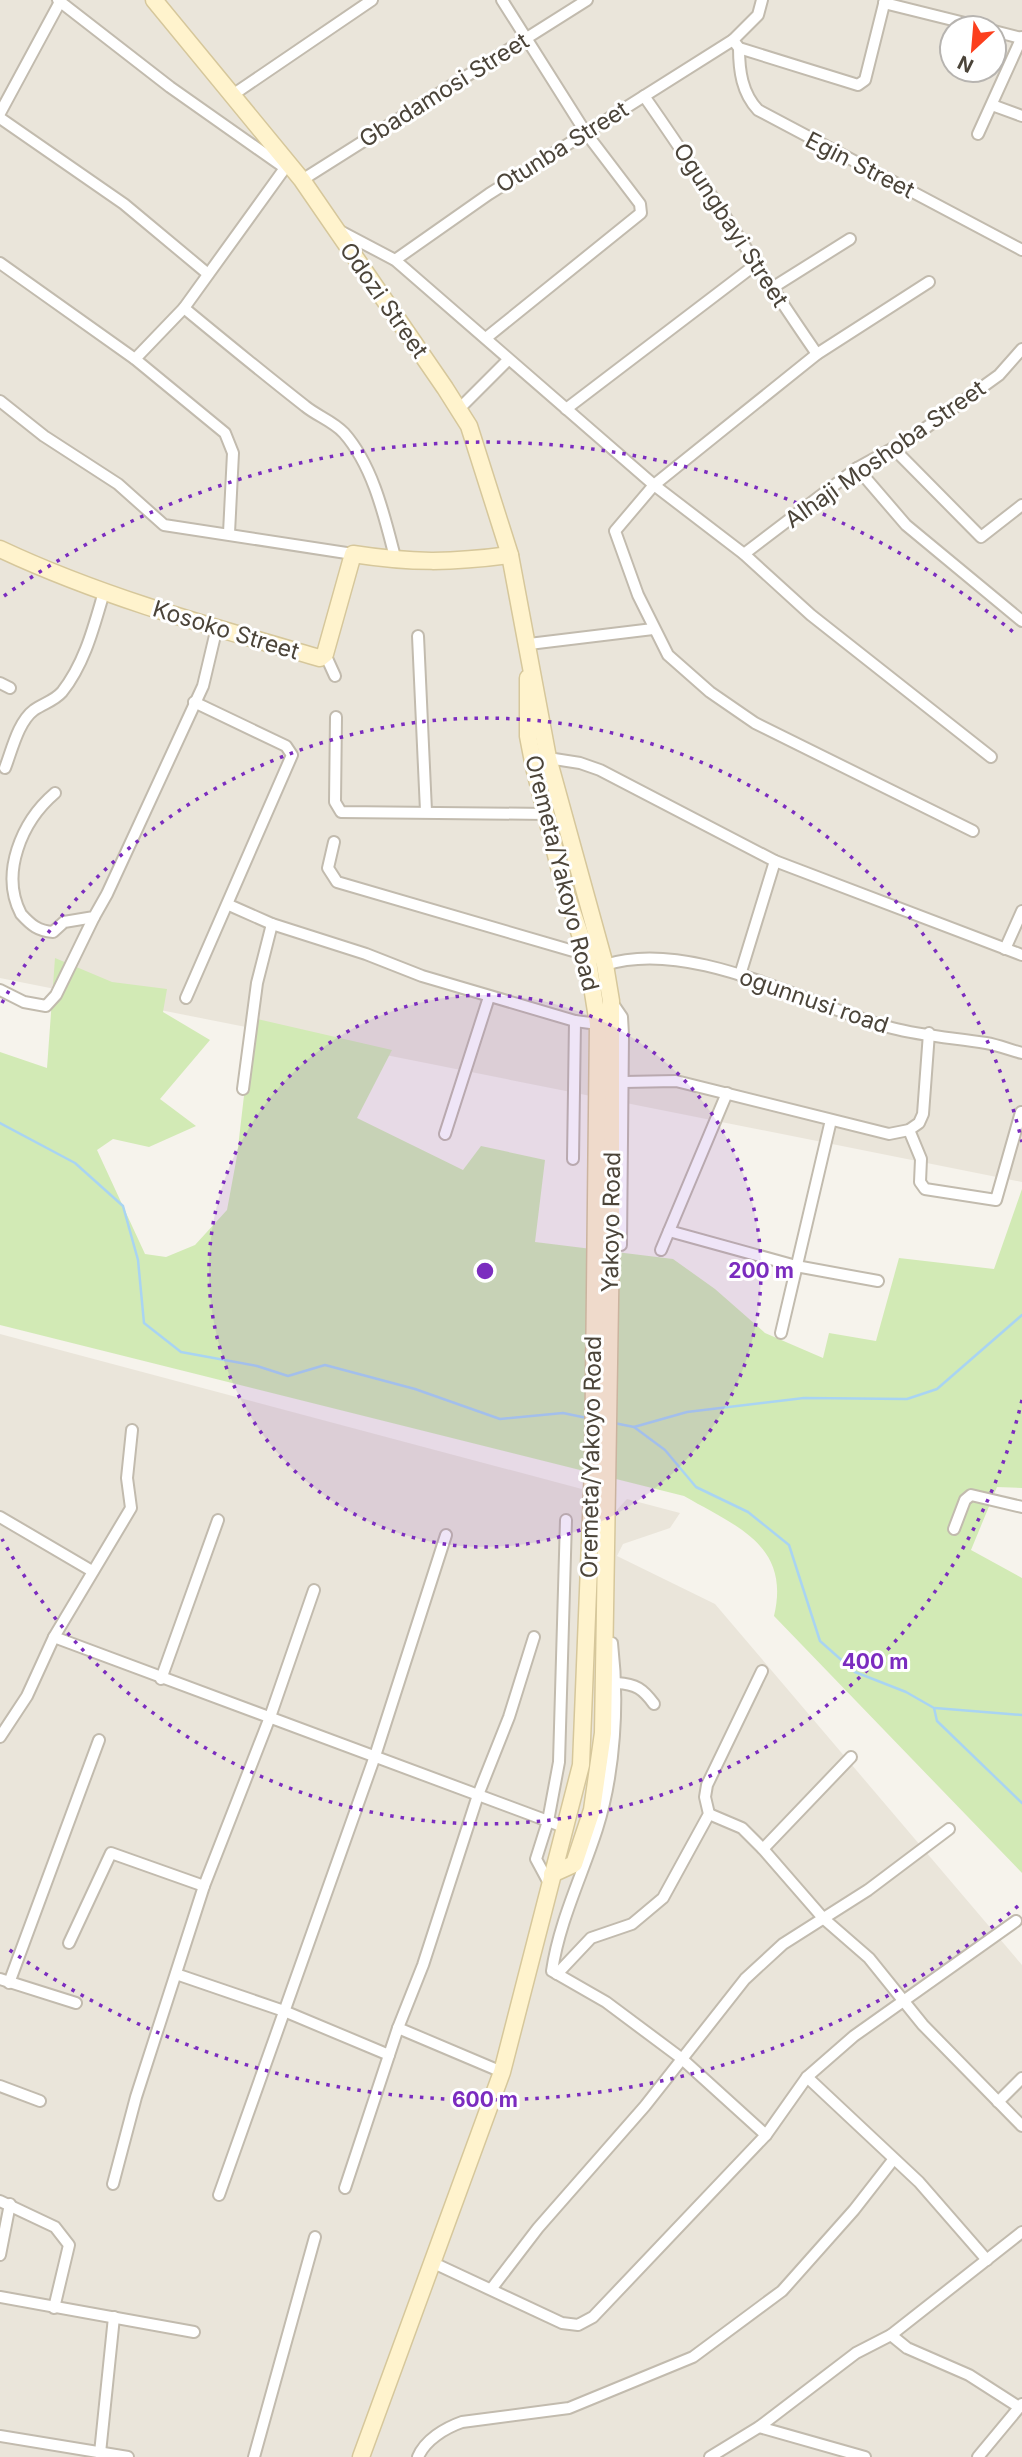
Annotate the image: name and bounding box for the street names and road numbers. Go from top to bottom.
street label: Gbadamosi Street [354,26,534,153]
street label: Otunba Street [491,95,634,199]
street label: Egin Street [801,126,920,205]
street label: Ogungbayi Street [668,138,795,313]
street label: Odozi Street [334,237,434,364]
street label: Alhaji Moshoba Street [779,374,991,534]
street label: Kosoko Street [149,594,303,666]
street label: Oremeta/Yakoyo Road [519,752,605,994]
street label: ogunnusi road [736,962,892,1040]
street label: Yakoyo Road [596,1151,626,1293]
street label: Oremeta/Yakoyo Road [575,1336,607,1578]

